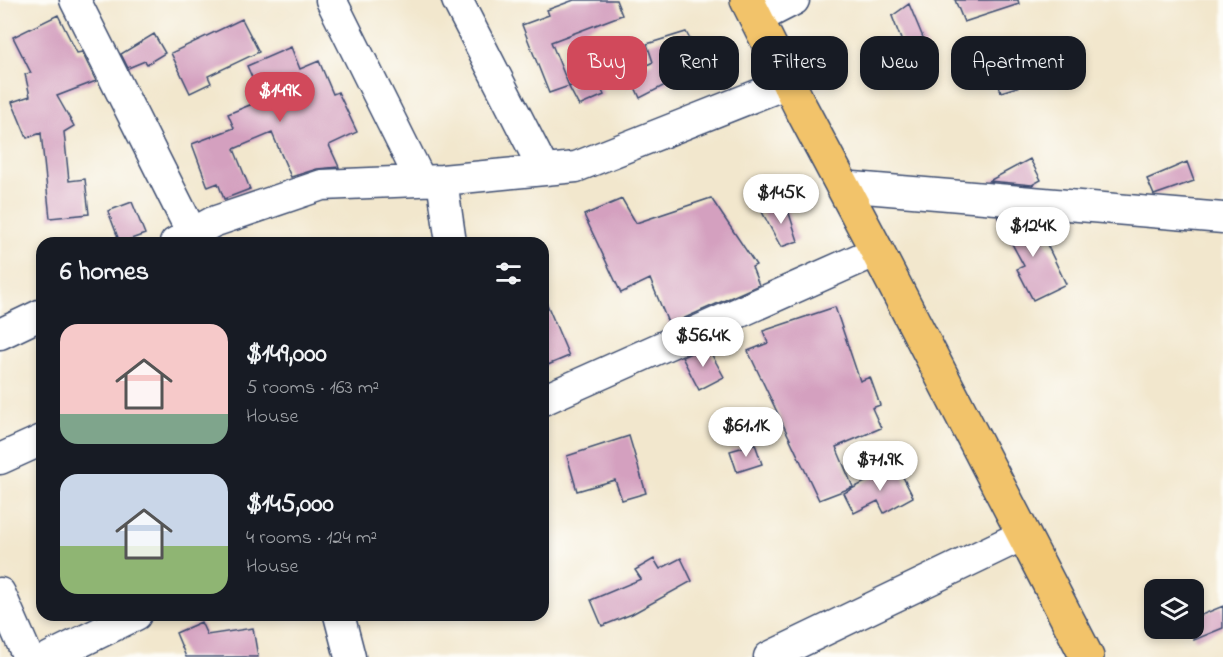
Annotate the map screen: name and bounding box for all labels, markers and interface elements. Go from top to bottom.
chip: Buy [567,36,647,90]
chip: Rent [659,36,739,90]
chip: Filters [751,36,848,90]
chip: New [860,36,939,90]
chip: Apartment [951,36,1086,90]
pin: $149K [238,72,322,123]
text: $149K [259,77,301,106]
pin: $145K [739,174,823,225]
text: $145K [757,179,805,208]
pin: $124K [991,207,1075,258]
text: $124K [1010,212,1056,241]
text: 6 homes [60,254,149,292]
icon: filters [492,257,525,290]
pin: $56.4K [654,317,752,368]
text: $56.4K [676,322,730,351]
text: $149,000 [246,336,327,374]
icon: home [108,348,180,420]
text: 5 rooms · 163 m² [246,374,379,403]
text: House [246,403,299,432]
pin: $61.1K [697,407,795,458]
text: $61.1K [722,412,770,441]
pin: $71.9K [831,441,929,492]
text: $71.9K [857,446,903,475]
text: $145,000 [246,486,334,524]
icon: home [108,498,180,570]
text: 4 rooms · 124 m² [246,524,377,553]
text: House [246,553,299,582]
map controls [1144,579,1204,639]
button: layers [1144,579,1204,639]

